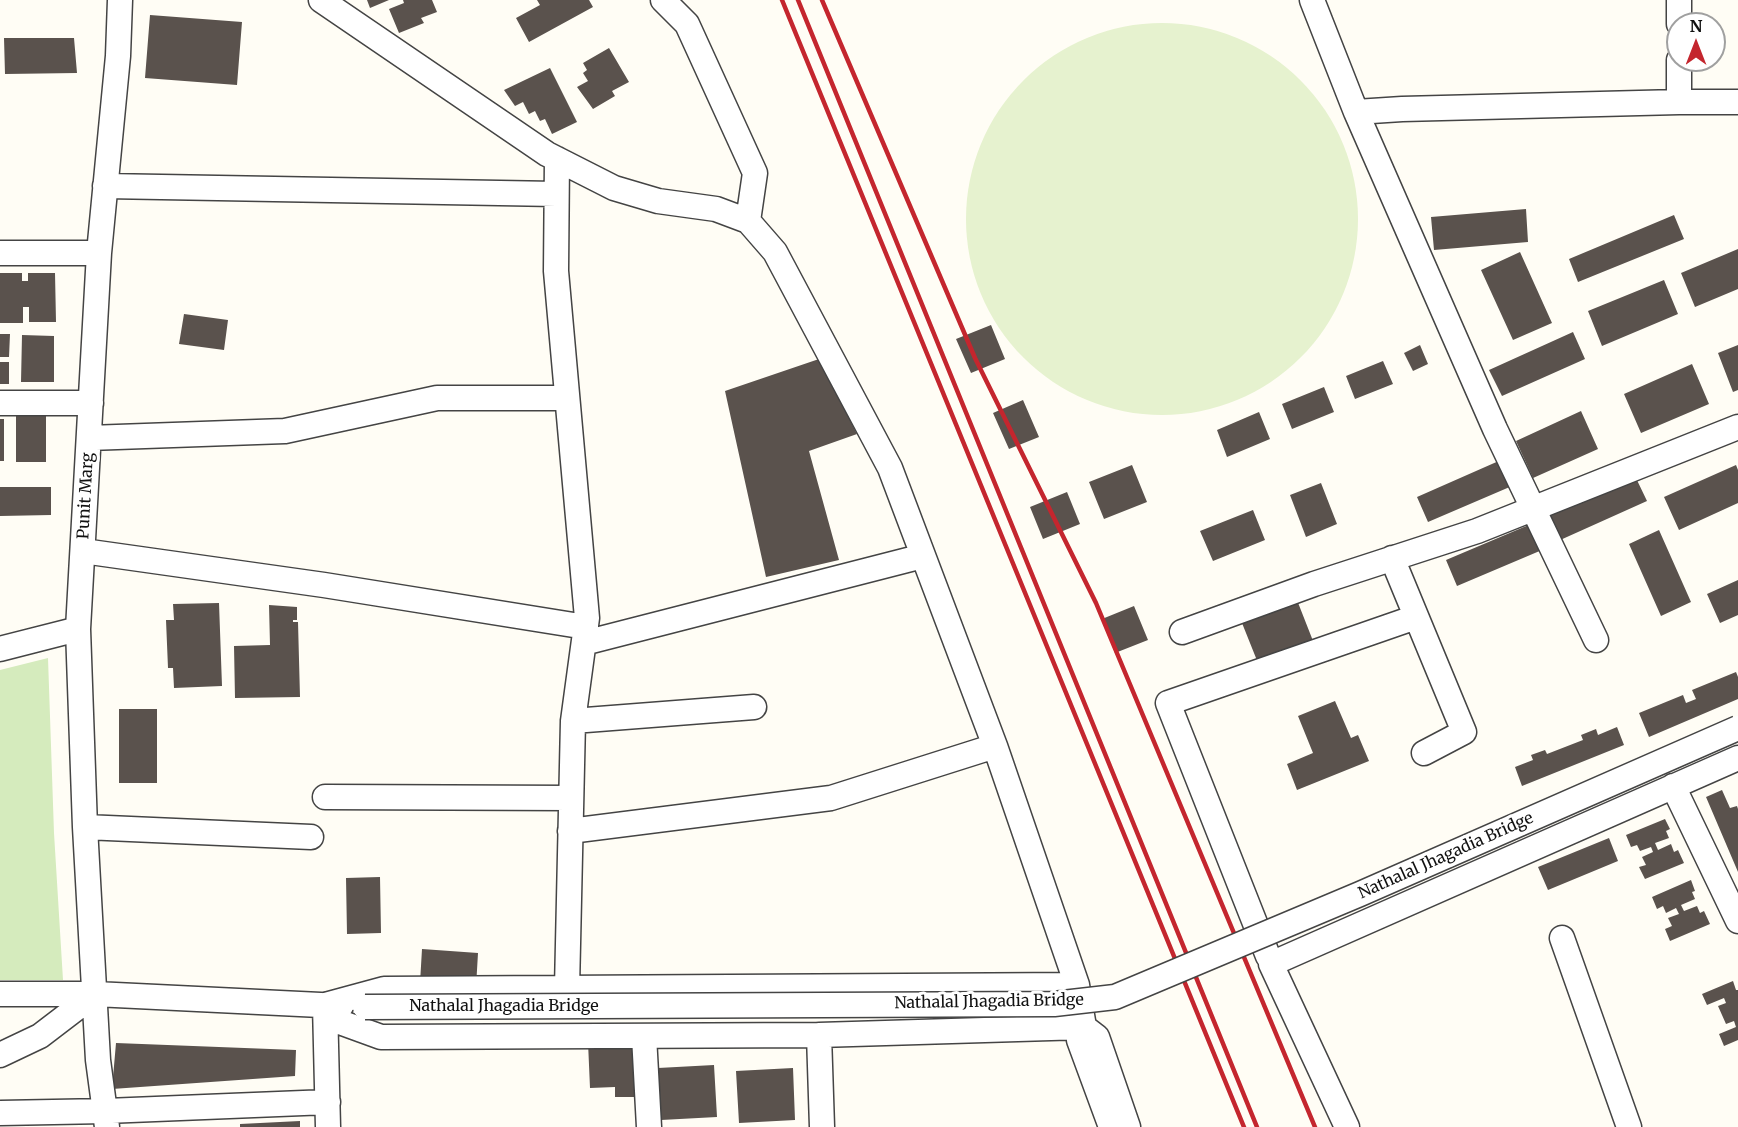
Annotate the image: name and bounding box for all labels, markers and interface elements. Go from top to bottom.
north arrow [1666,12,1726,72]
text: N [1690,16,1702,36]
street label: Punit Marg [74,452,98,540]
street label: Nathalal Jhagadia Bridge [1356,809,1536,903]
street label: Nathalal Jhagadia Bridge [894,991,1084,1013]
street label: Nathalal Jhagadia Bridge [409,996,599,1016]

